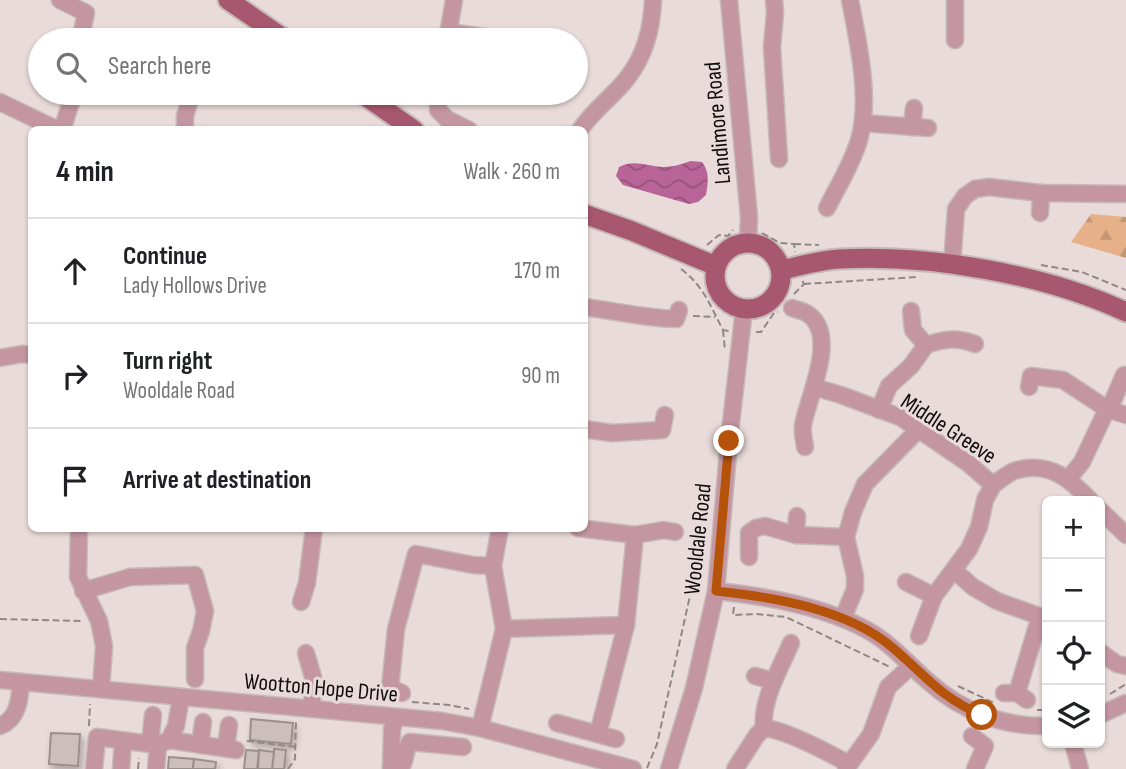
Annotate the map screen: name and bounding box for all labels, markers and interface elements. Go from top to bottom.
search box [28,28,588,105]
icon: search [52,48,90,86]
text: Search here [108,51,211,82]
street label: Landimore Road [699,61,737,185]
text: 4 min [56,154,114,190]
text: Walk · 260 m [464,158,560,186]
text: Continue [123,241,207,272]
icon: ahead [56,252,94,290]
text: 170 m [514,257,560,285]
text: Lady Hollows Drive [123,272,267,300]
text: Turn right [123,346,212,377]
icon: right [56,357,94,395]
text: 90 m [521,362,560,390]
text: Wooldale Road [123,377,235,405]
street label: Middle Greeve [895,388,1002,470]
route end [713,425,744,456]
icon: arrive [56,462,94,500]
text: Arrive at destination [123,465,311,496]
street label: Wooldale Road [678,482,718,596]
map controls [1042,496,1105,748]
button: + [1042,496,1105,559]
button: − [1042,559,1105,622]
button: locate [1042,622,1105,685]
street label: Wootton Hope Drive [243,667,399,709]
button: layers [1042,685,1105,748]
route start [966,699,997,730]

